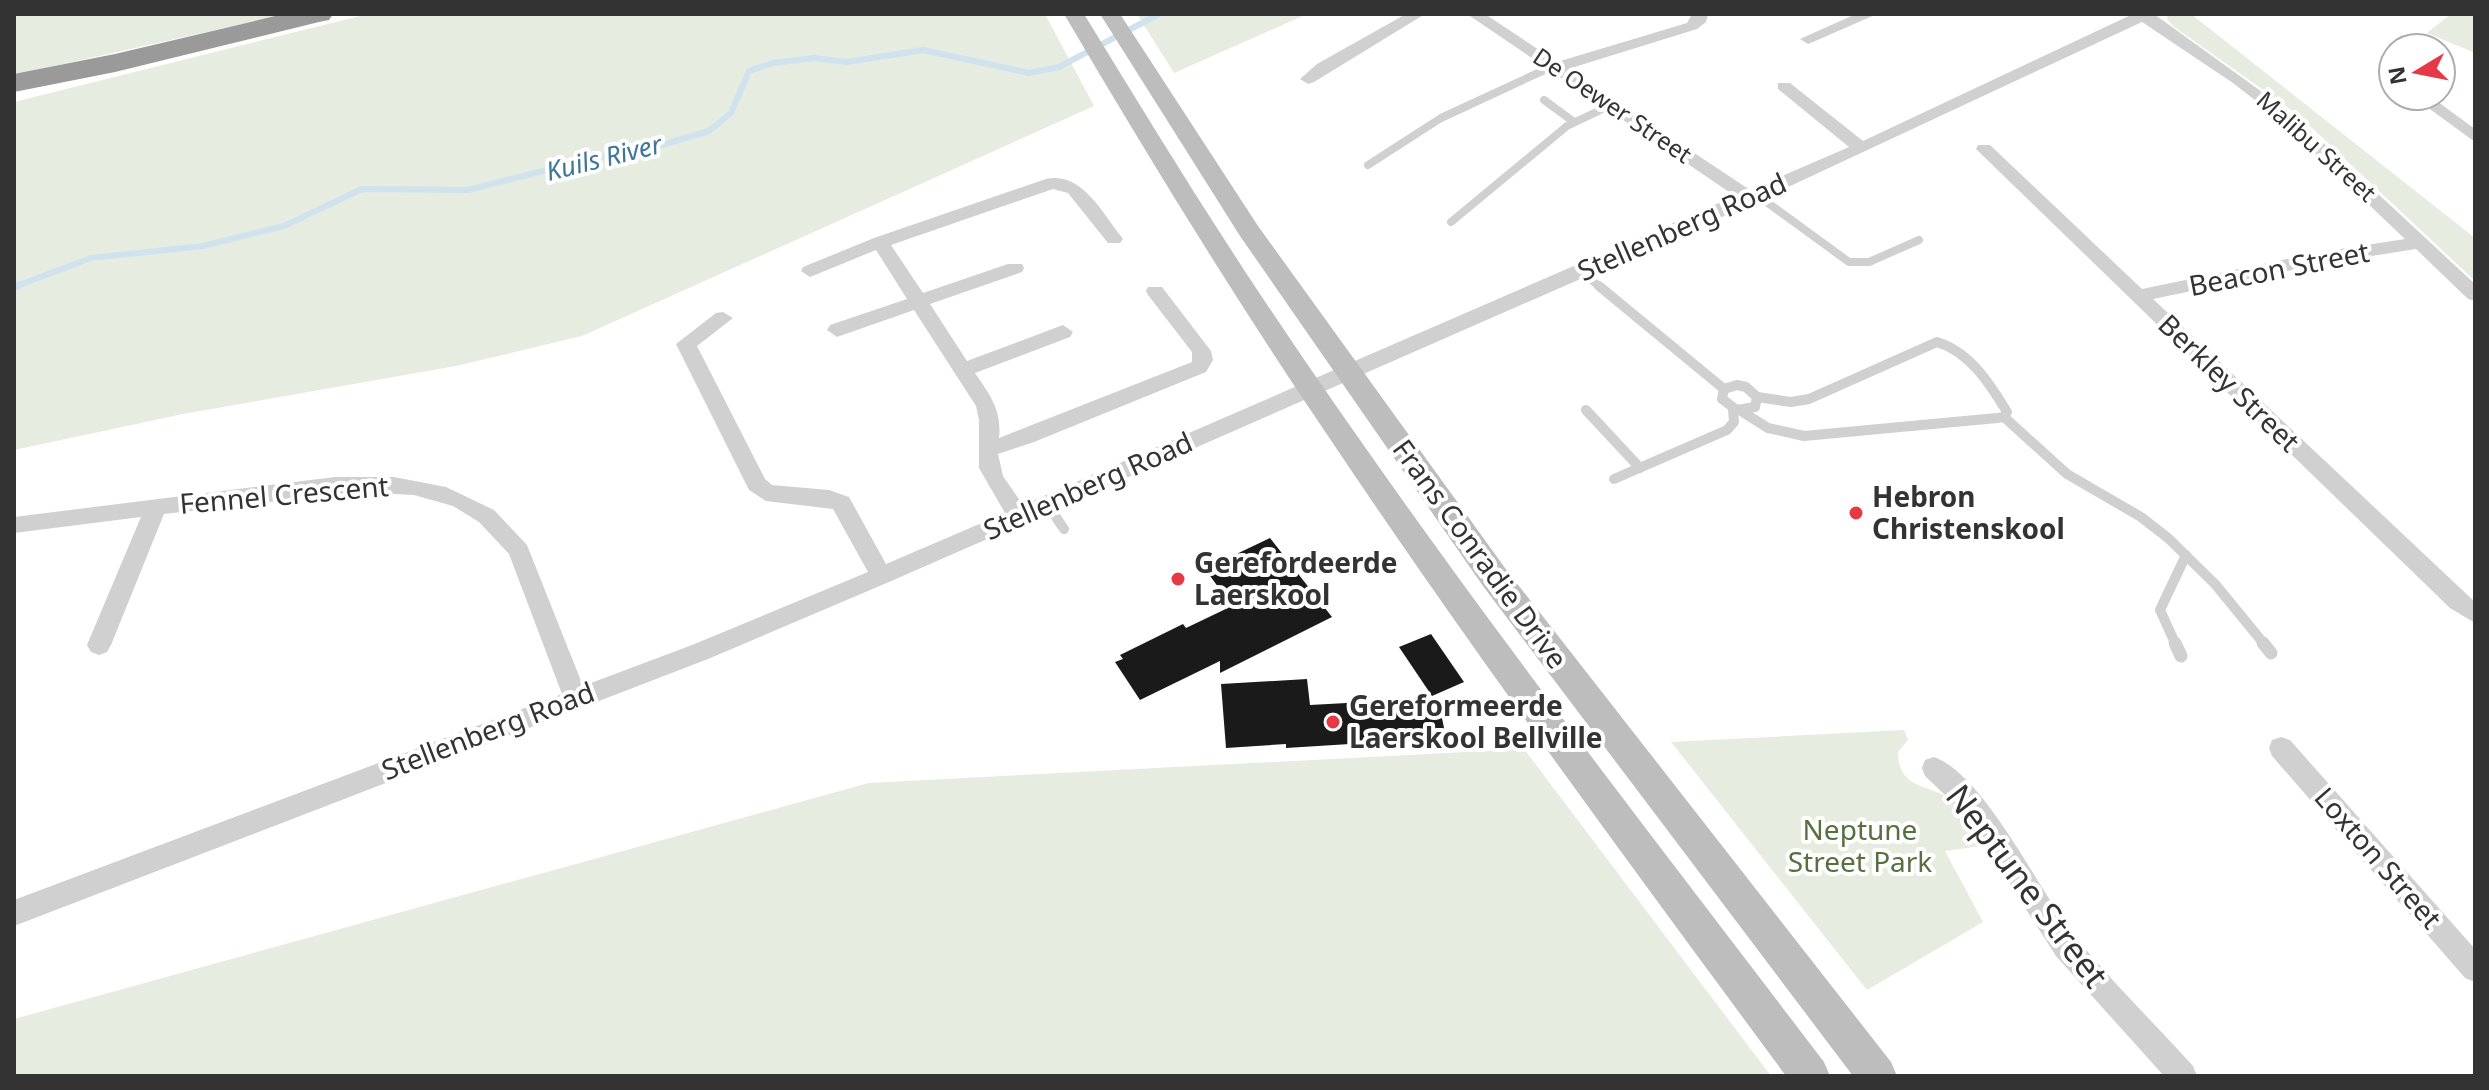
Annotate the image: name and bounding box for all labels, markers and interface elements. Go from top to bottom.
north arrow [2377,32,2457,112]
street label: De Oewer Street [1527,39,1699,170]
text: N [2380,64,2413,87]
street label: Malibu Street [2250,83,2384,209]
water label: Kuils River [542,125,667,189]
street label: Stellenberg Road [1571,163,1792,289]
street label: Beacon Street [2185,232,2372,304]
street label: Berkley Street [2151,305,2309,459]
street label: Stellenberg Road [977,422,1198,548]
street label: Frans Conradie Drive [1385,431,1577,676]
street label: Fennel Crescent [178,466,390,522]
place label: Hebron Christenskool [1872,477,2065,547]
marker: Hebron Christenskool [1847,504,1865,522]
place label: Gerefordeerde Laerskool [1194,543,1397,613]
marker: Gerefordeerde Laerskool [1169,570,1187,588]
street label: Stellenberg Road [376,672,599,788]
place label: Gereformeerde Laerskool Bellville [1349,686,1603,756]
marker: Gereformeerde Laerskool Bellville [1324,713,1342,731]
street label: Neptune Street [1936,774,2119,996]
street label: Loxton Street [2307,779,2451,936]
park label: Neptune Street Park [1788,810,1932,880]

